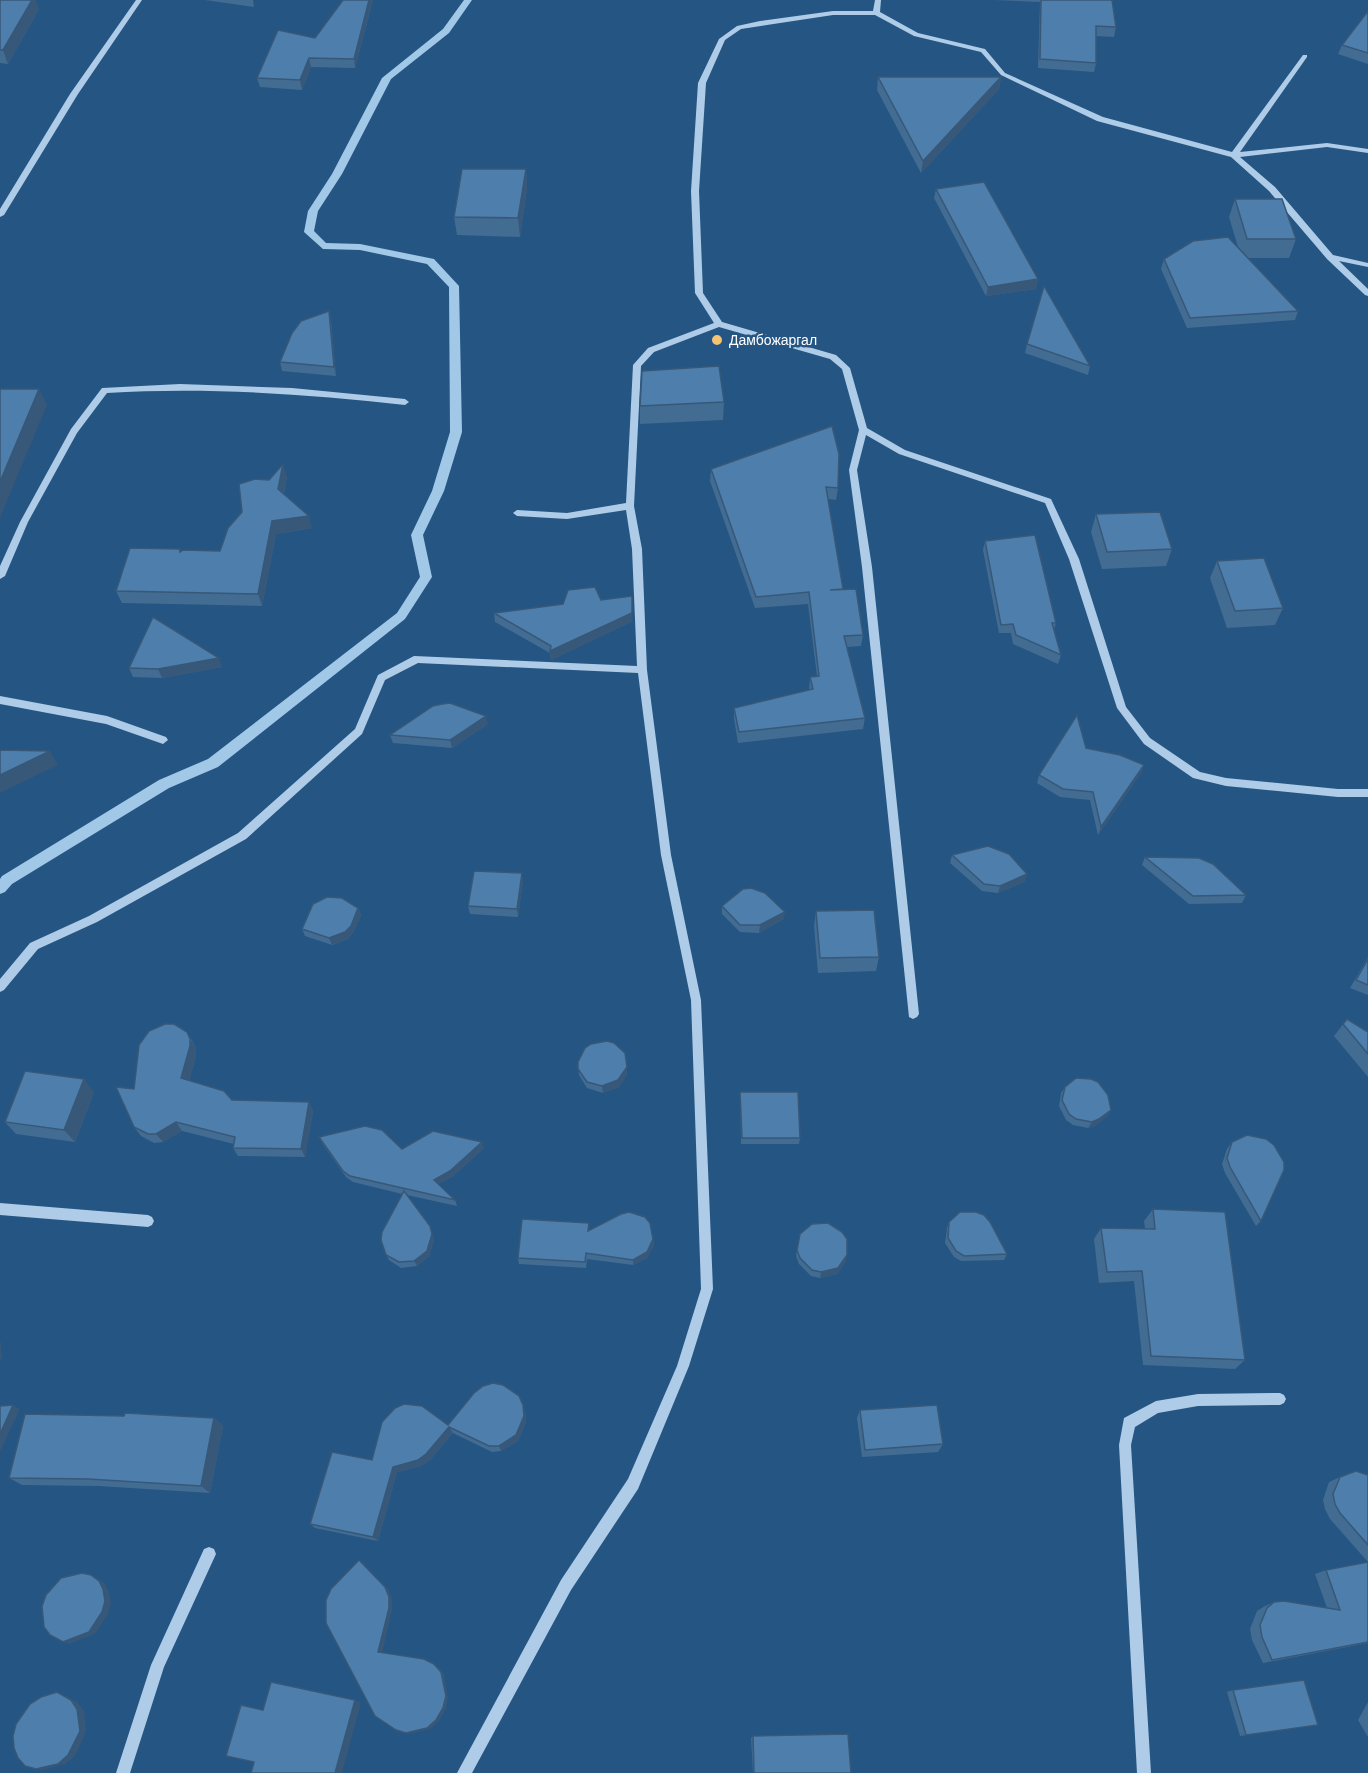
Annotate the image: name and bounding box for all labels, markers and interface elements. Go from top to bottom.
place label: Дамбожаргал [729,331,817,349]
marker: Дамбожаргал [710,333,724,347]

